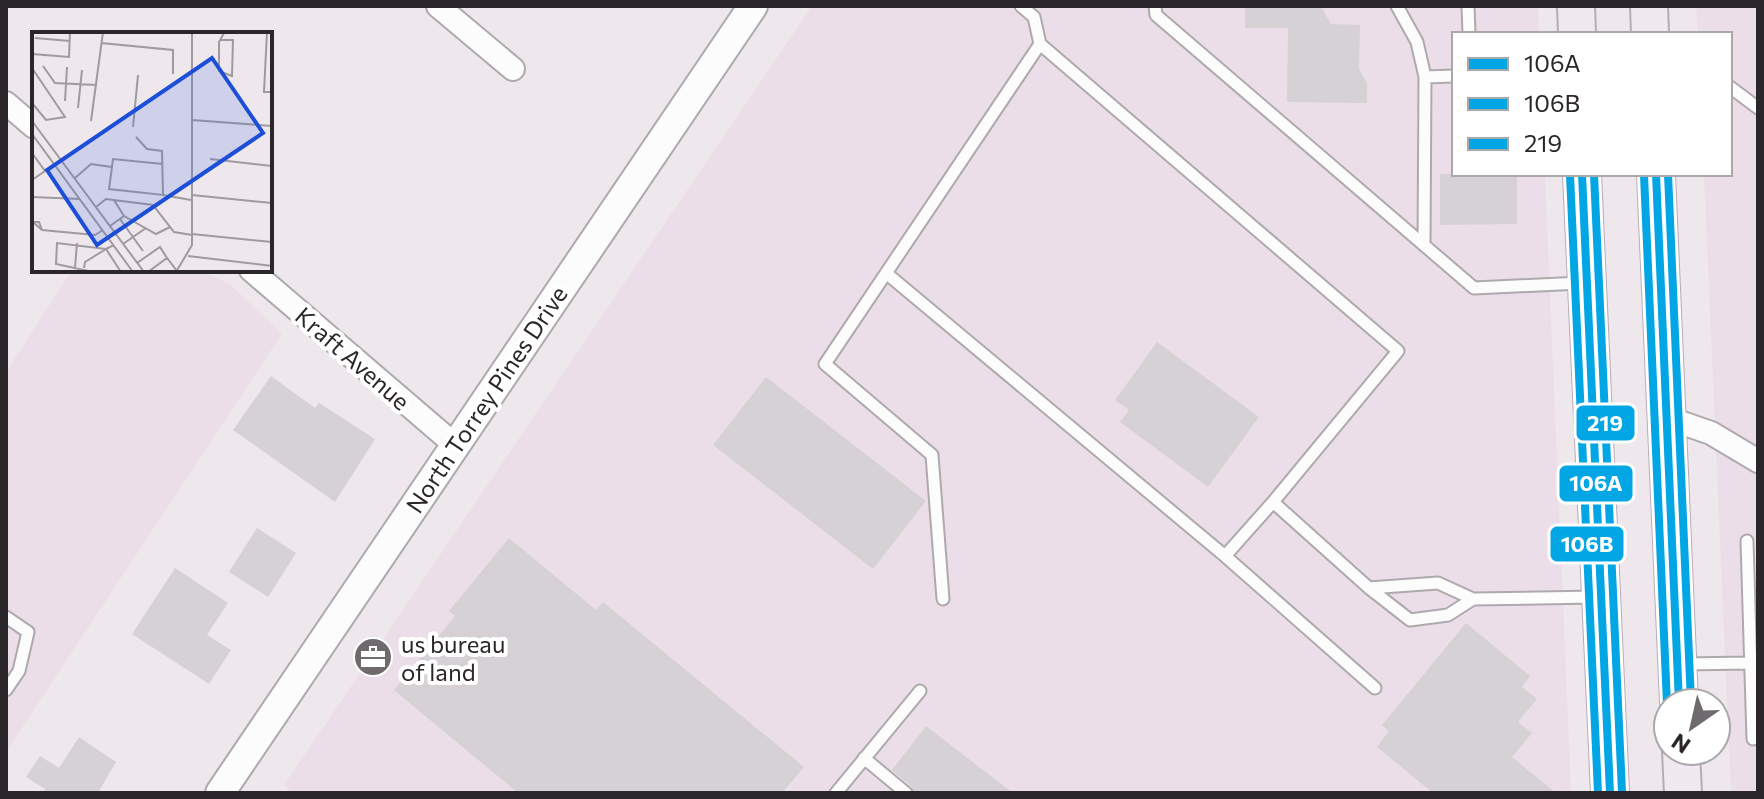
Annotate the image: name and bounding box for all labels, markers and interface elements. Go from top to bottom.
inset map [32,32,272,272]
legend [1452,32,1732,176]
text: 106A [1524,48,1581,77]
text: 106B [1524,88,1580,117]
text: 219 [1524,128,1562,157]
street label: North Torrey Pines Drive [399,280,573,518]
street label: Kraft Avenue [290,300,416,416]
line badge: 219 [1575,404,1636,442]
text: 219 [1587,409,1623,436]
line badge: 106A [1558,464,1634,503]
text: 106A [1569,469,1623,496]
line badge: 106B [1549,525,1625,563]
text: 106B [1561,530,1613,557]
place label: us bureau of land [401,629,505,686]
office icon: us bureau of land [352,636,394,678]
north arrow [1652,687,1732,767]
text: N [1666,728,1695,760]

